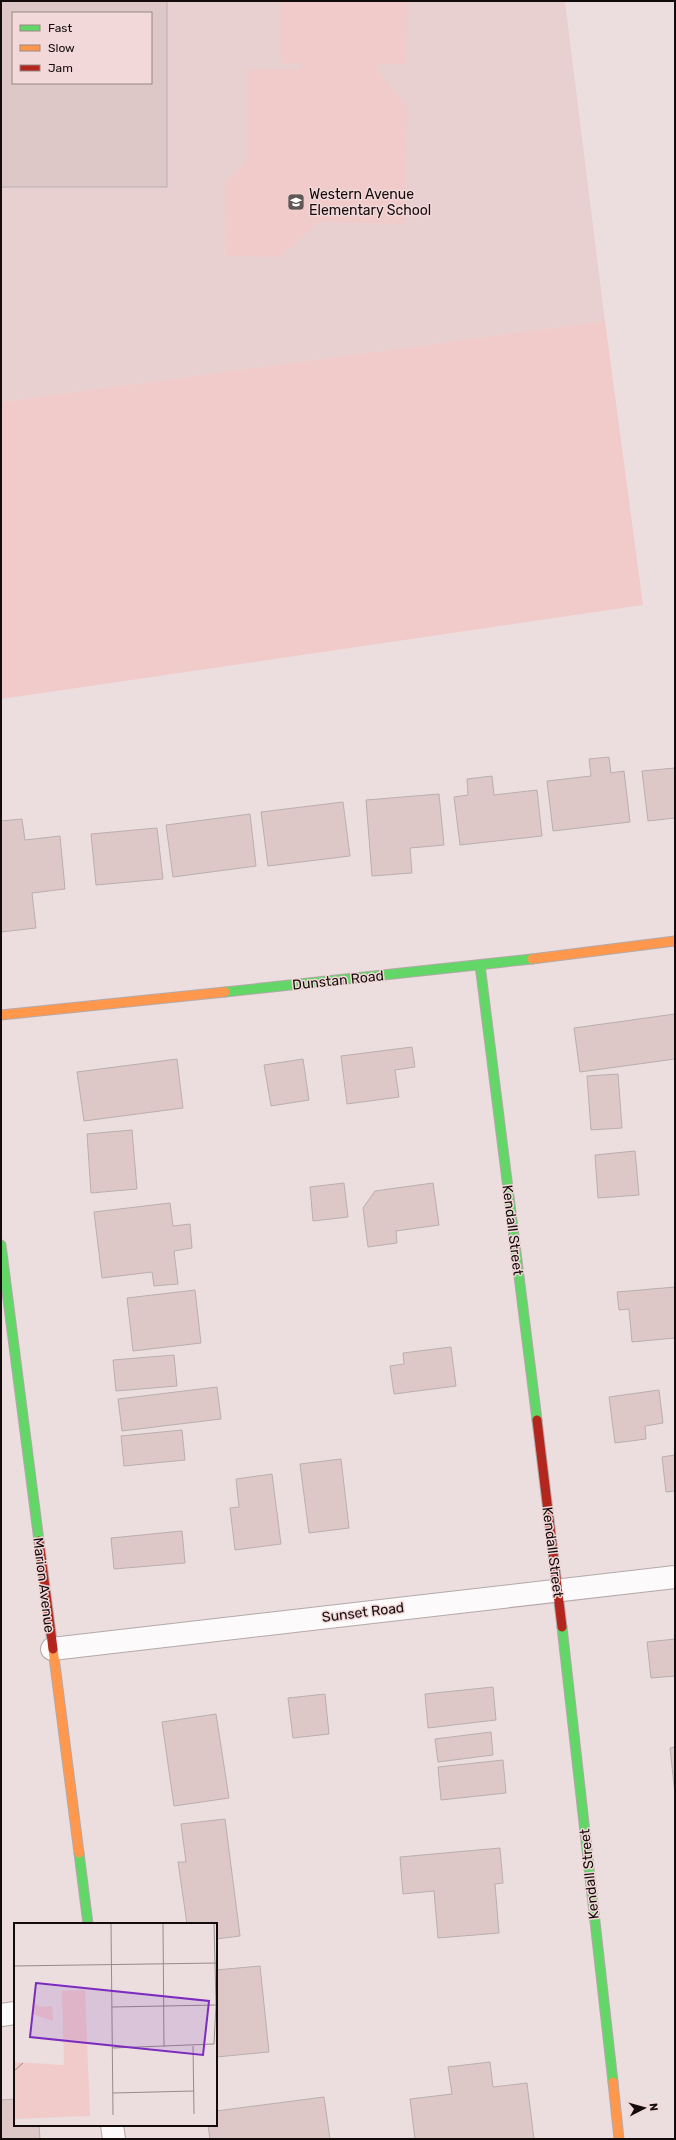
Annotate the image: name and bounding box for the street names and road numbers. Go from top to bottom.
street label: Dunstan Road [291,967,385,994]
street label: Kendall Street [499,1184,527,1277]
street label: Kendall Street [539,1506,567,1599]
street label: Marion Avenue [29,1536,58,1634]
street label: Sunset Road [321,1599,405,1626]
street label: Kendall Street [576,1827,603,1920]

